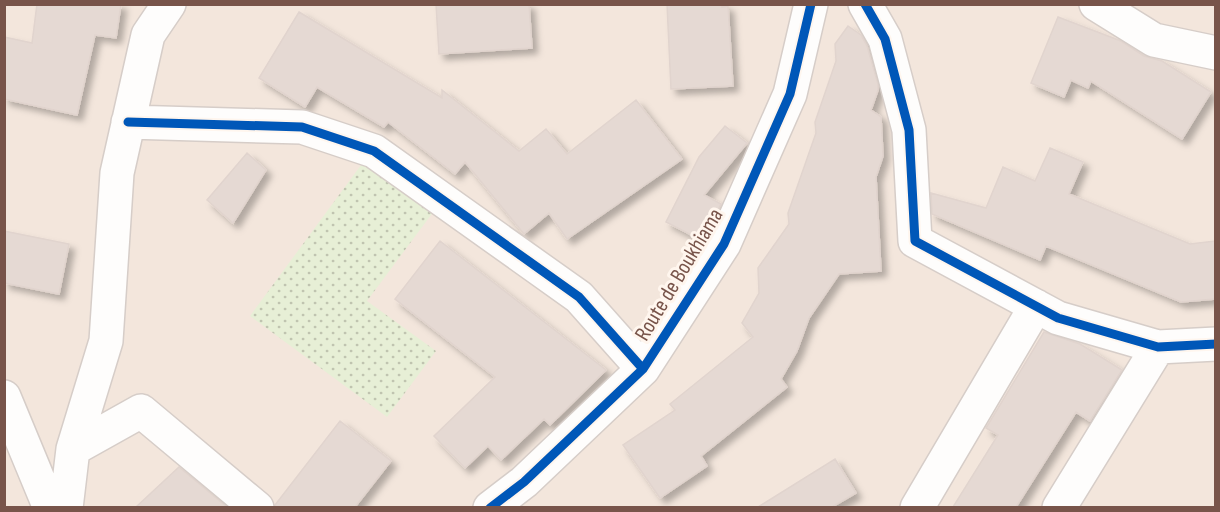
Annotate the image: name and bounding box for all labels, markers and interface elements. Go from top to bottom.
street label: Route de Boukhiama [629,204,729,346]

